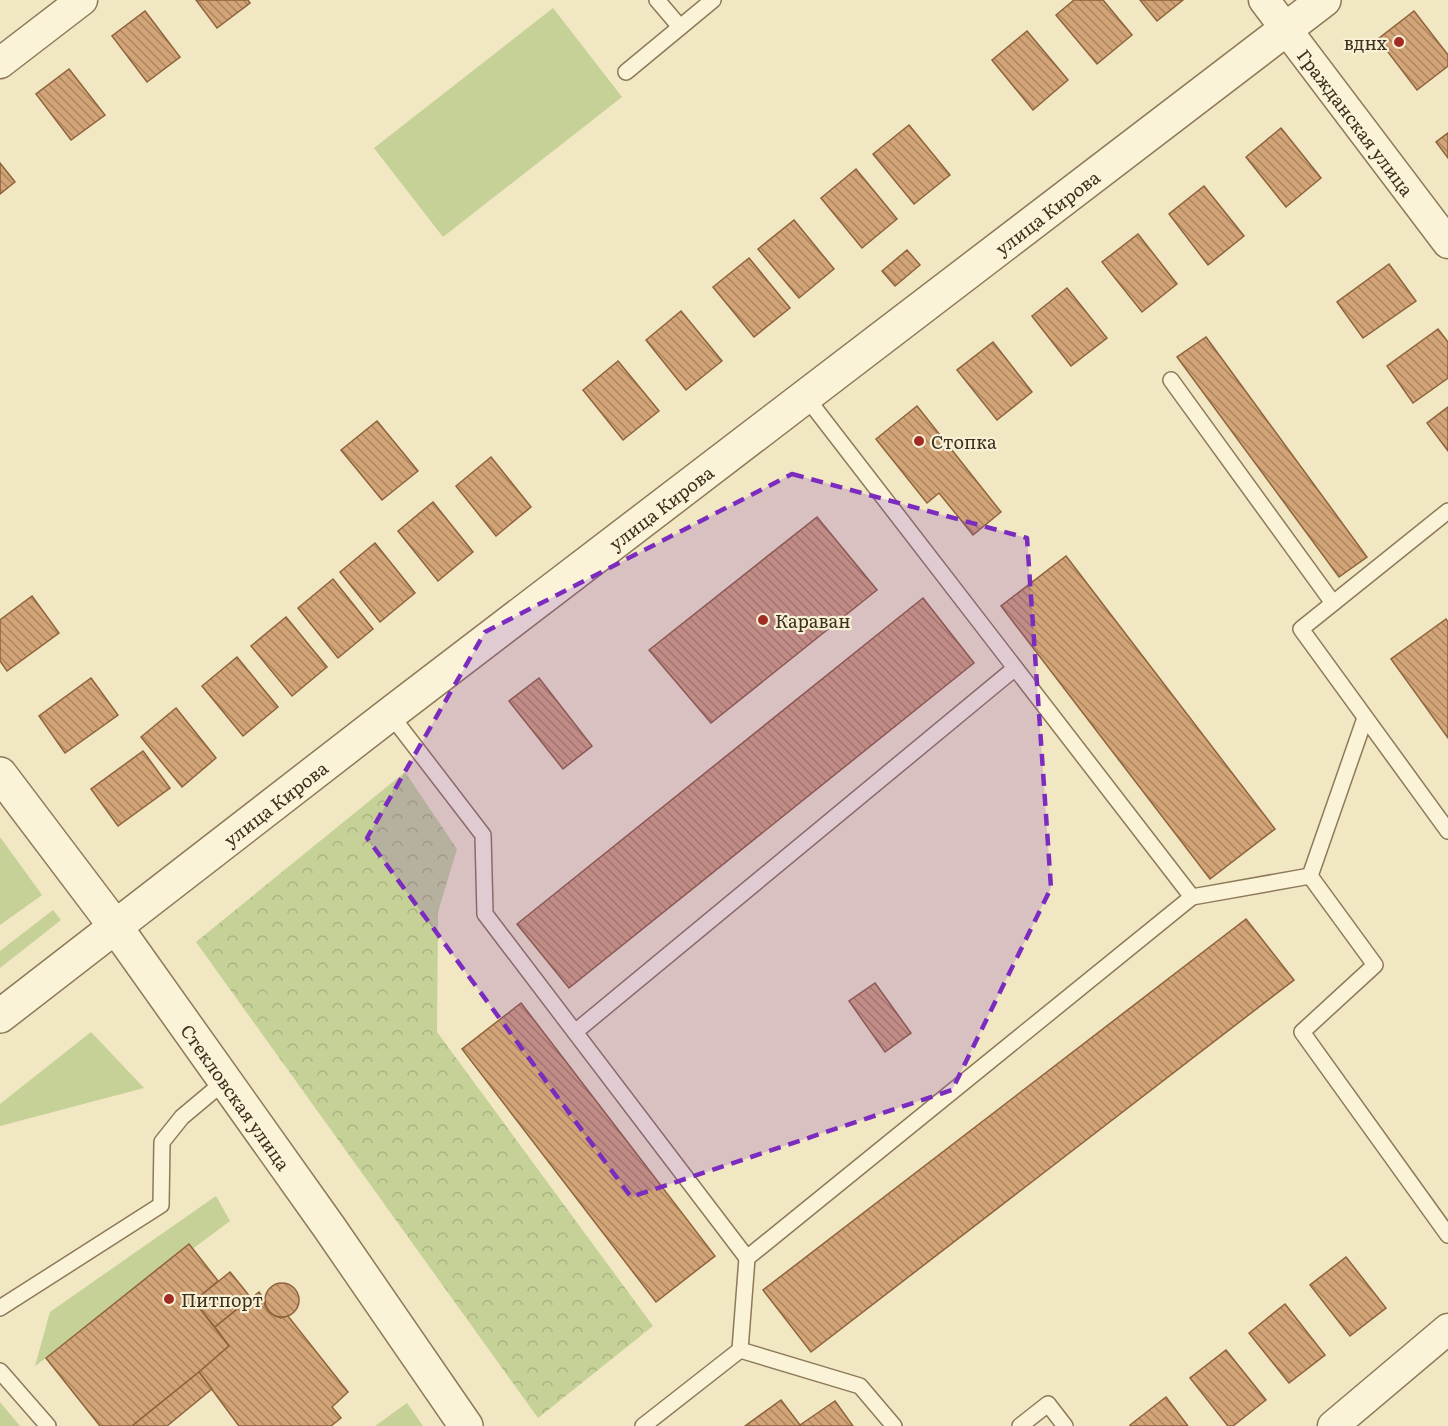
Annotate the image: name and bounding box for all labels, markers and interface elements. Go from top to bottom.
place label: вднх [1344,29,1388,56]
marker: вднх [1392,35,1406,49]
street label: Гражданская улица [1292,43,1421,202]
street label: улица Кирова [989,163,1105,261]
place label: Стопка [931,428,997,455]
marker: Стопка [912,434,926,448]
street label: улица Кирова [603,458,719,556]
place label: Караван [775,607,851,634]
marker: Караван [756,613,770,627]
street label: улица Кирова [217,754,333,852]
street label: Стекловская улица [175,1018,298,1175]
place label: Питпорт [181,1286,263,1313]
marker: Питпорт [162,1292,176,1306]

